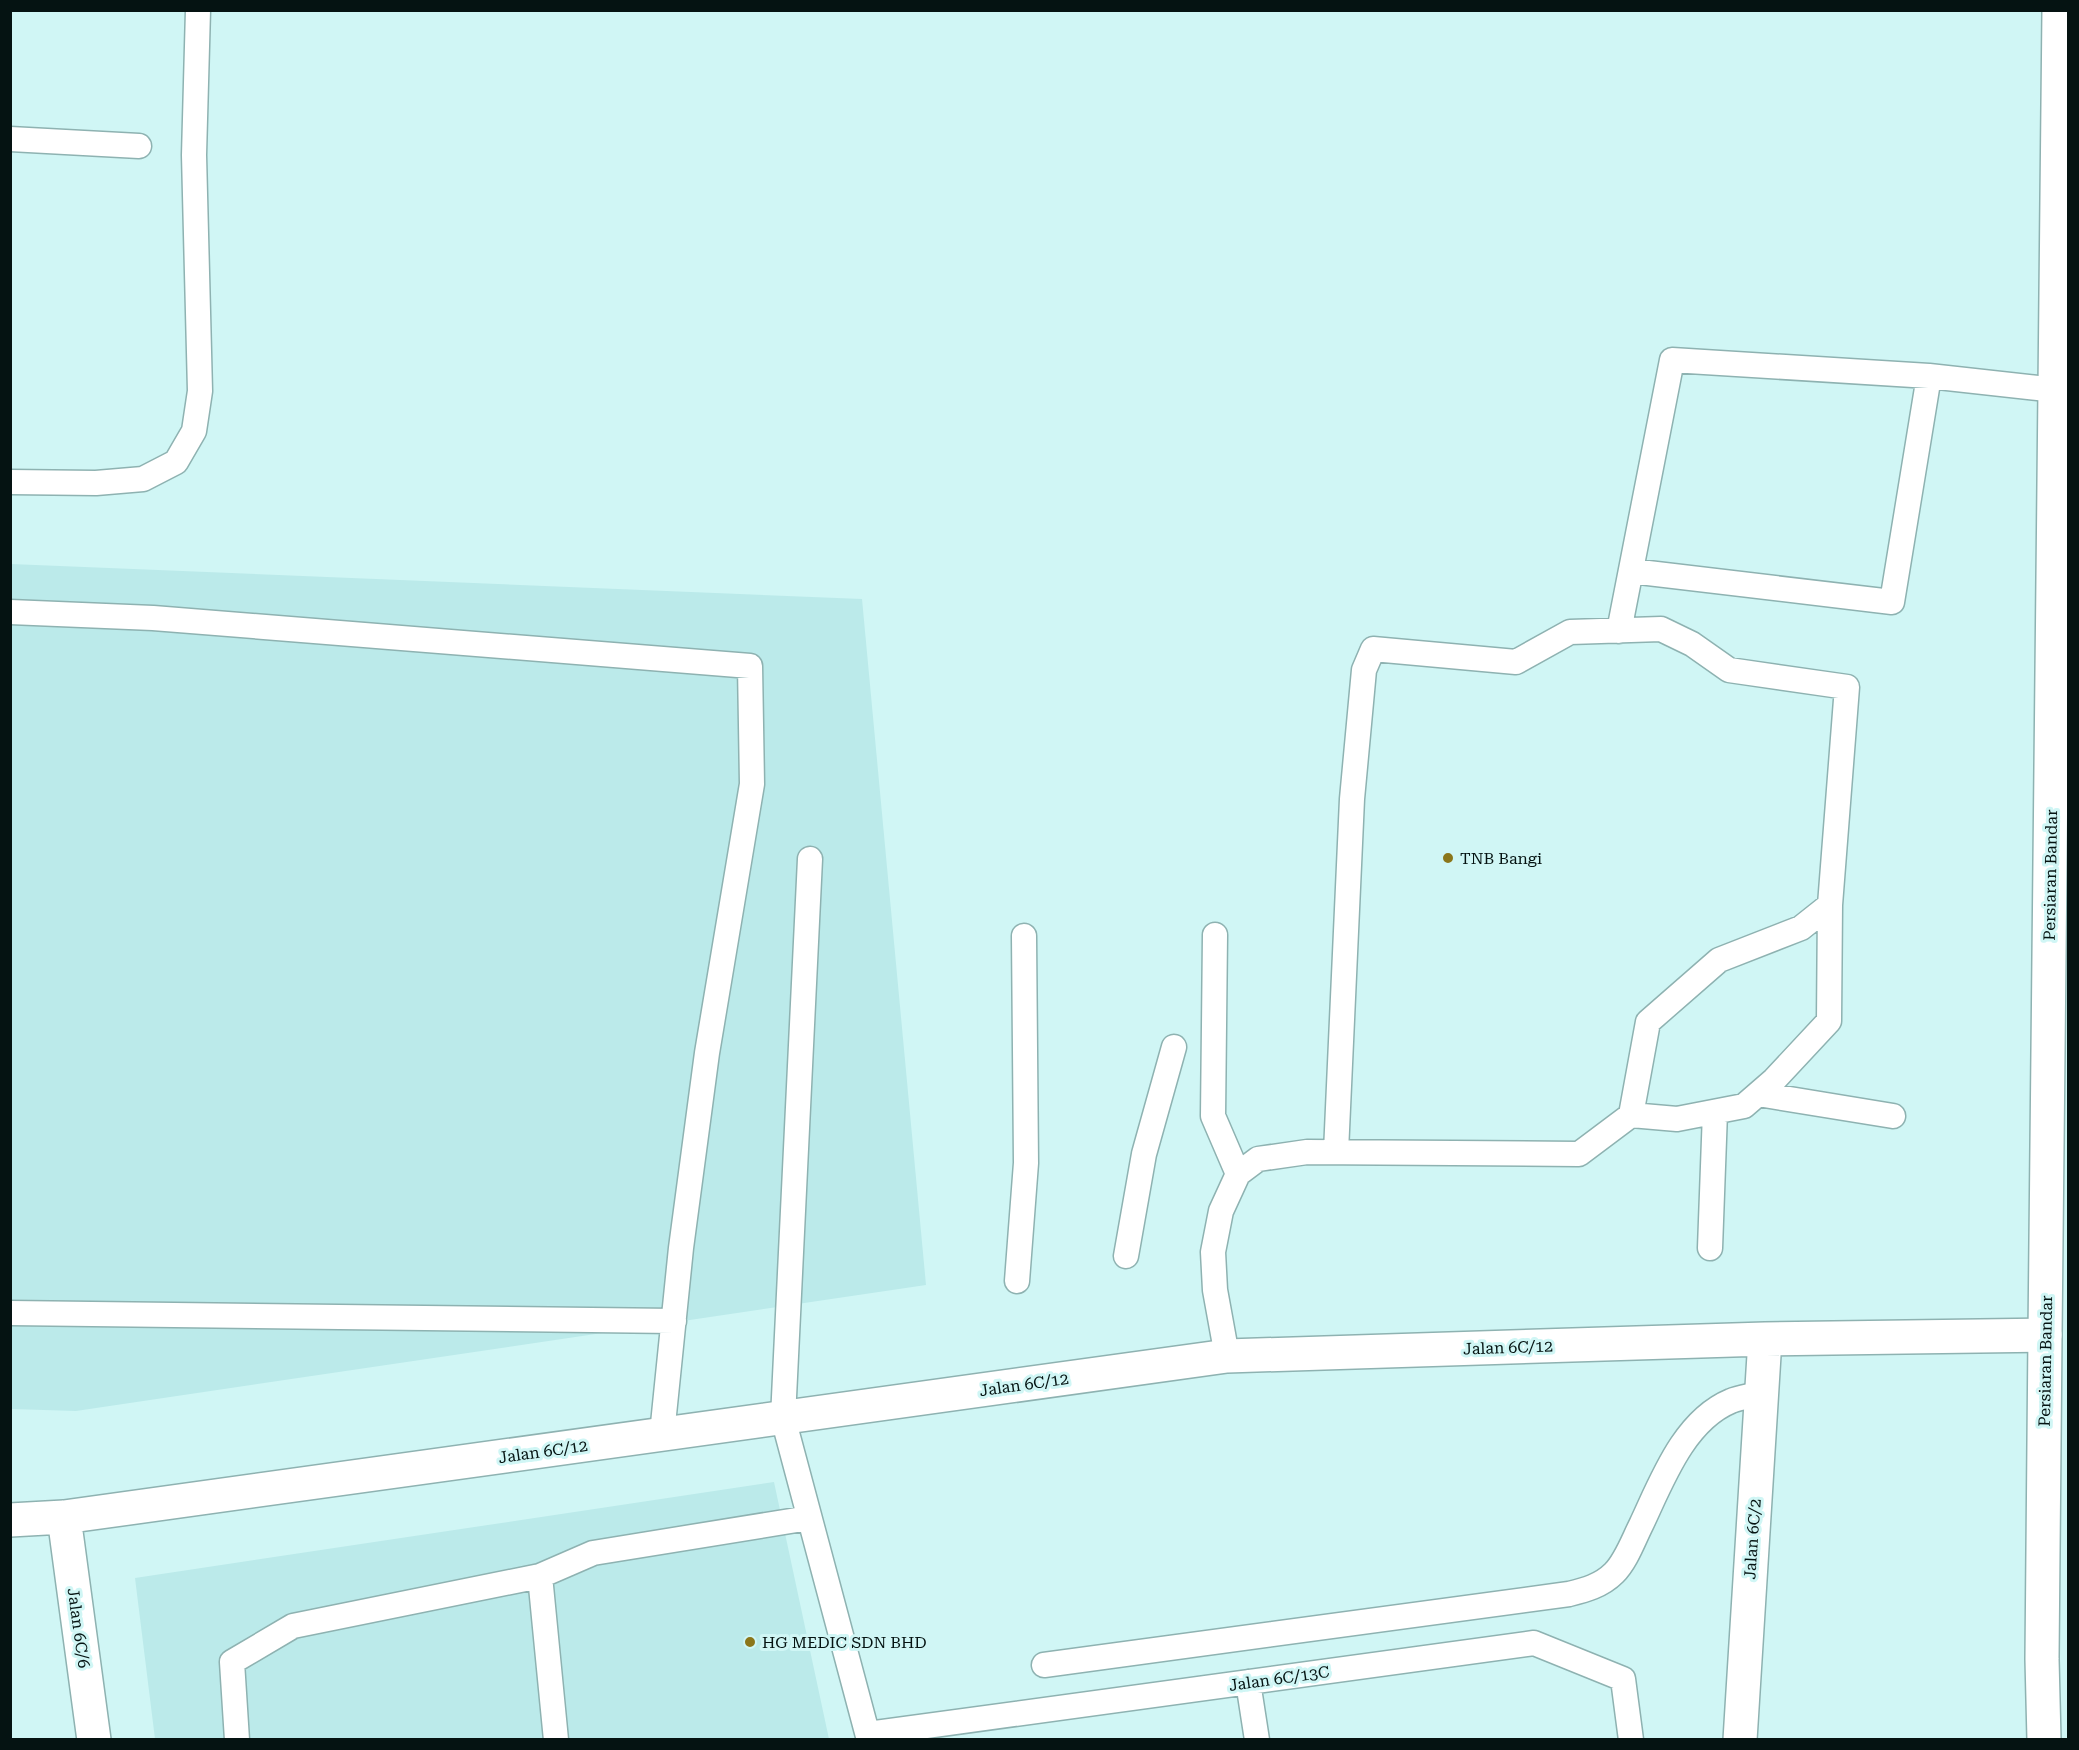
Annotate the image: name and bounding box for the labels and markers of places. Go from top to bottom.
place label: TNB Bangi [1460,849,1542,868]
marker: TNB Bangi [1441,851,1455,865]
place label: HG MEDIC SDN BHD [762,1633,927,1652]
marker: HG MEDIC SDN BHD [743,1635,757,1649]

